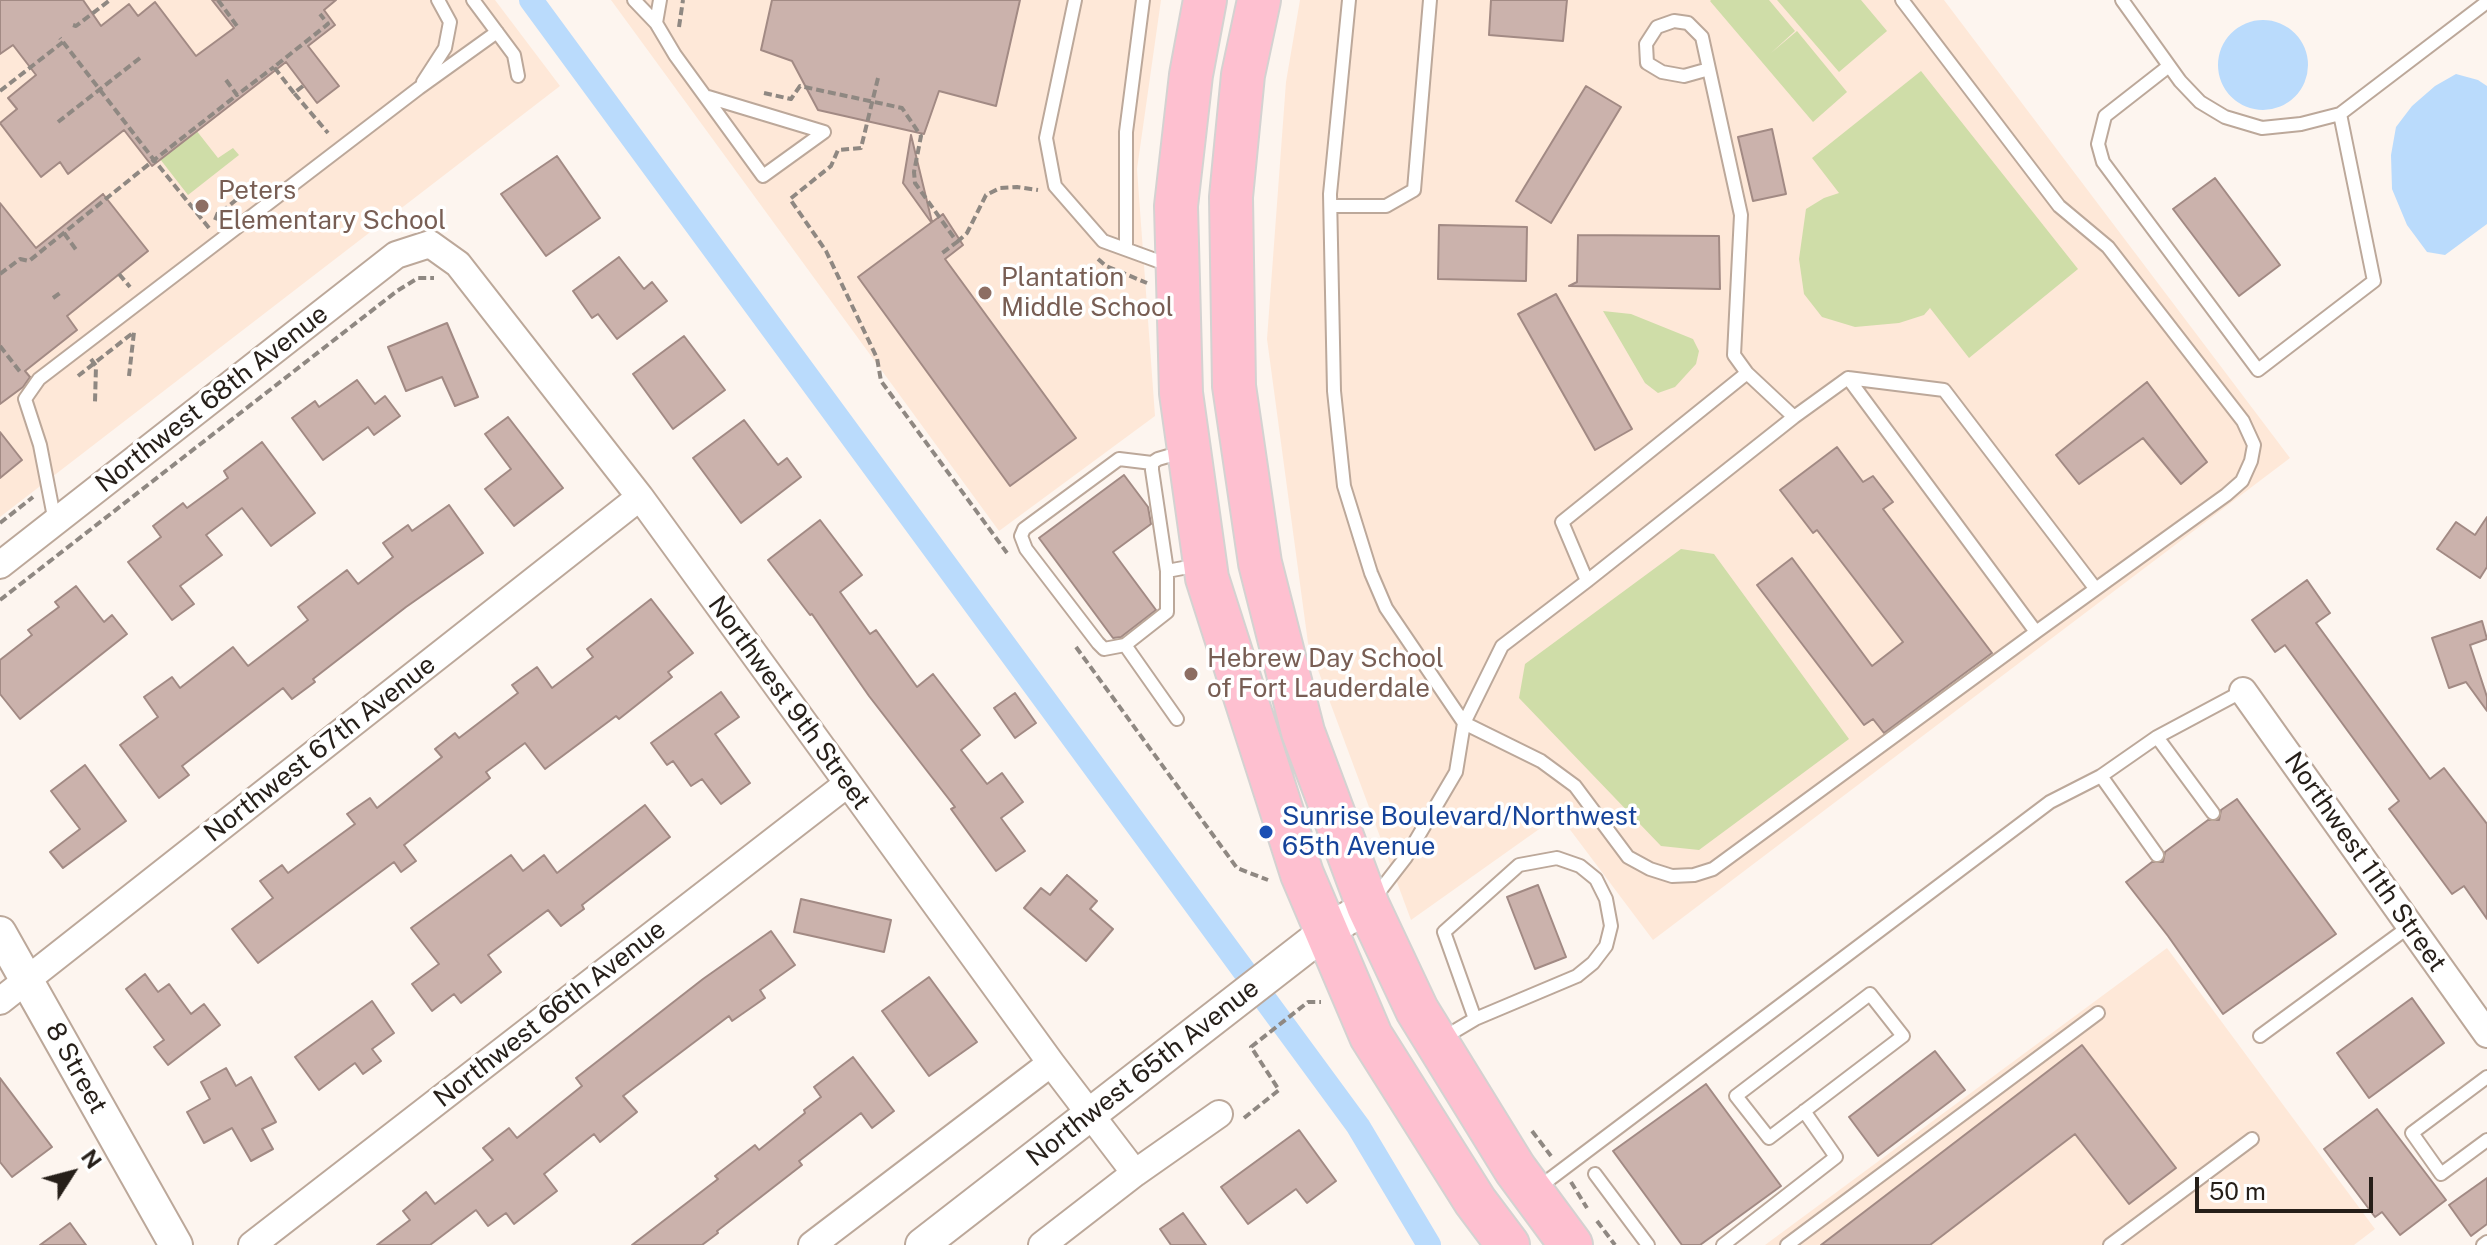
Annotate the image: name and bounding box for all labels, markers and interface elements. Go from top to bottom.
place label: Peters Elementary School [218,175,446,236]
marker: Peters Elementary School [193,197,211,215]
place label: Plantation Middle School [1001,262,1174,324]
marker: Plantation Middle School [976,284,994,302]
street label: Northwest 68th Avenue [90,299,334,499]
street label: Northwest 9th Street [701,590,877,816]
place label: Hebrew Day School of Fort Lauderdale [1207,643,1444,704]
street label: Northwest 67th Avenue [198,649,442,849]
marker: Hebrew Day School of Fort Lauderdale [1182,665,1200,683]
street label: Northwest 11th Street [2277,746,2453,978]
place label: Sunrise Boulevard/Northwest 65th Avenue [1282,801,1638,862]
marker: Sunrise Boulevard/Northwest 65th Avenue [1257,823,1275,841]
street label: Northwest 66th Avenue [428,914,672,1114]
street label: Northwest 65th Avenue [1021,973,1265,1173]
street label: 8 Street [38,1017,114,1119]
north arrow [32,1133,112,1213]
text: N [76,1144,107,1173]
scale bar [2199,1161,2377,1211]
text: 50 m [2209,1177,2266,1205]

